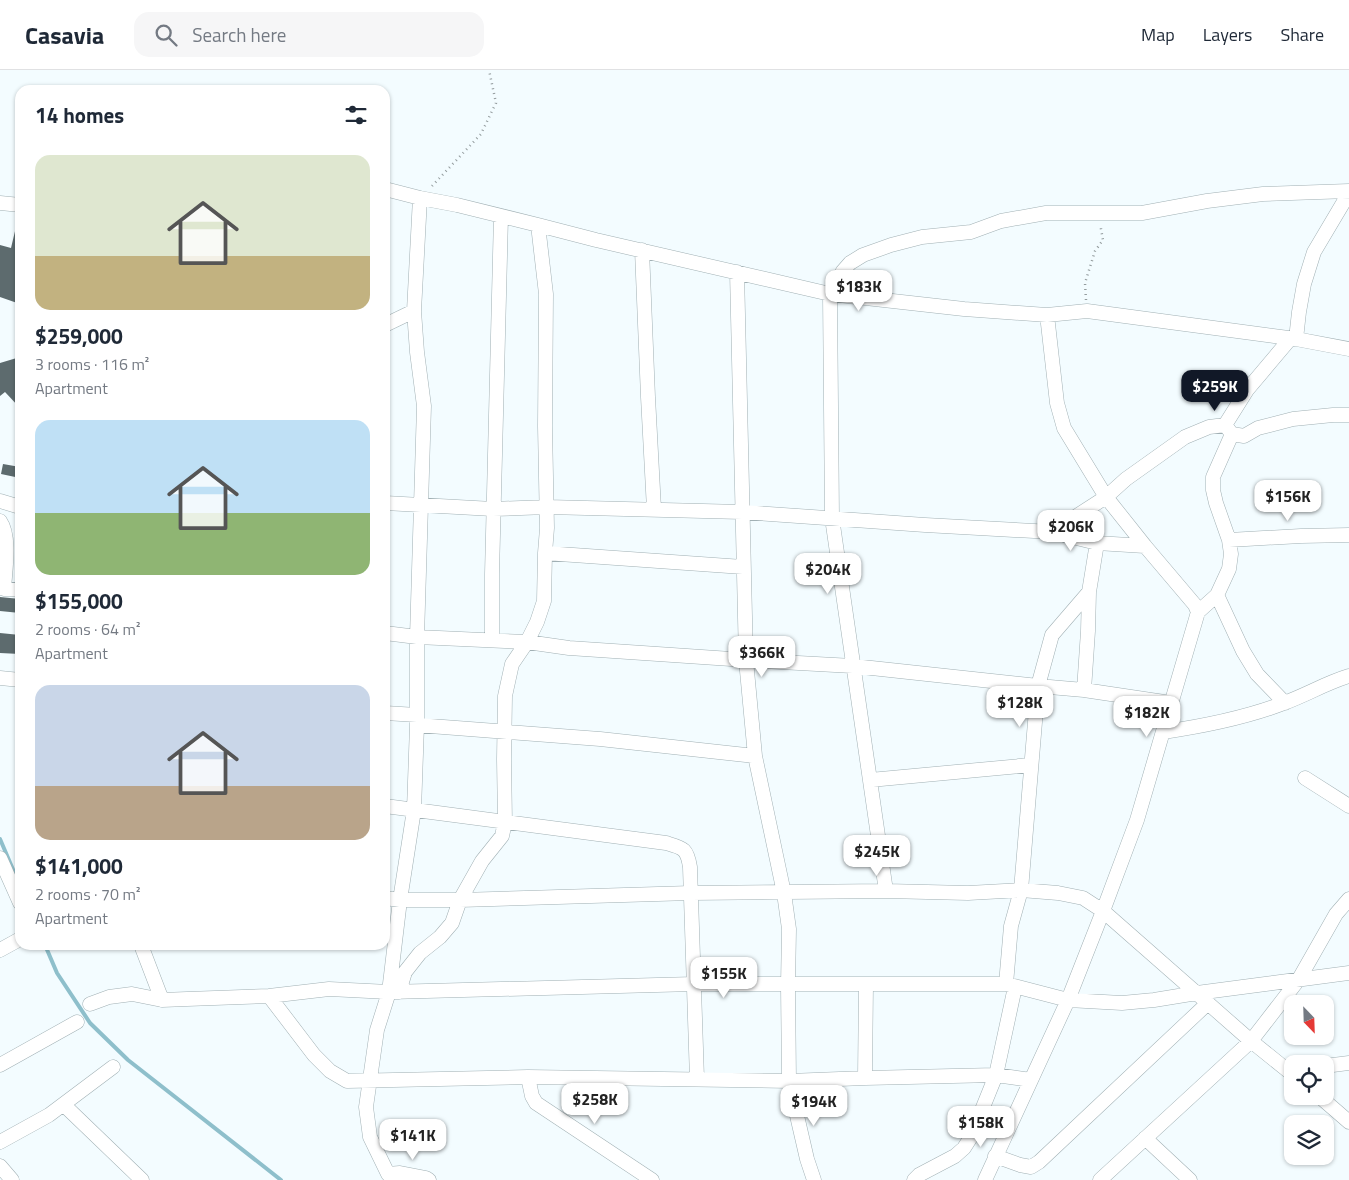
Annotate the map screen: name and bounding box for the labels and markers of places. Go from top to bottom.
pin: $183K [824,270,894,312]
pin: $259K [1180,370,1250,412]
pin: $156K [1253,480,1323,522]
pin: $206K [1036,510,1106,552]
pin: $204K [793,552,863,595]
pin: $366K [727,636,797,678]
pin: $128K [985,686,1055,728]
pin: $182K [1112,696,1182,738]
pin: $245K [842,834,912,877]
pin: $155K [689,956,759,999]
pin: $258K [560,1082,630,1125]
pin: $194K [779,1084,849,1127]
pin: $158K [946,1106,1016,1148]
pin: $141K [378,1118,448,1161]

